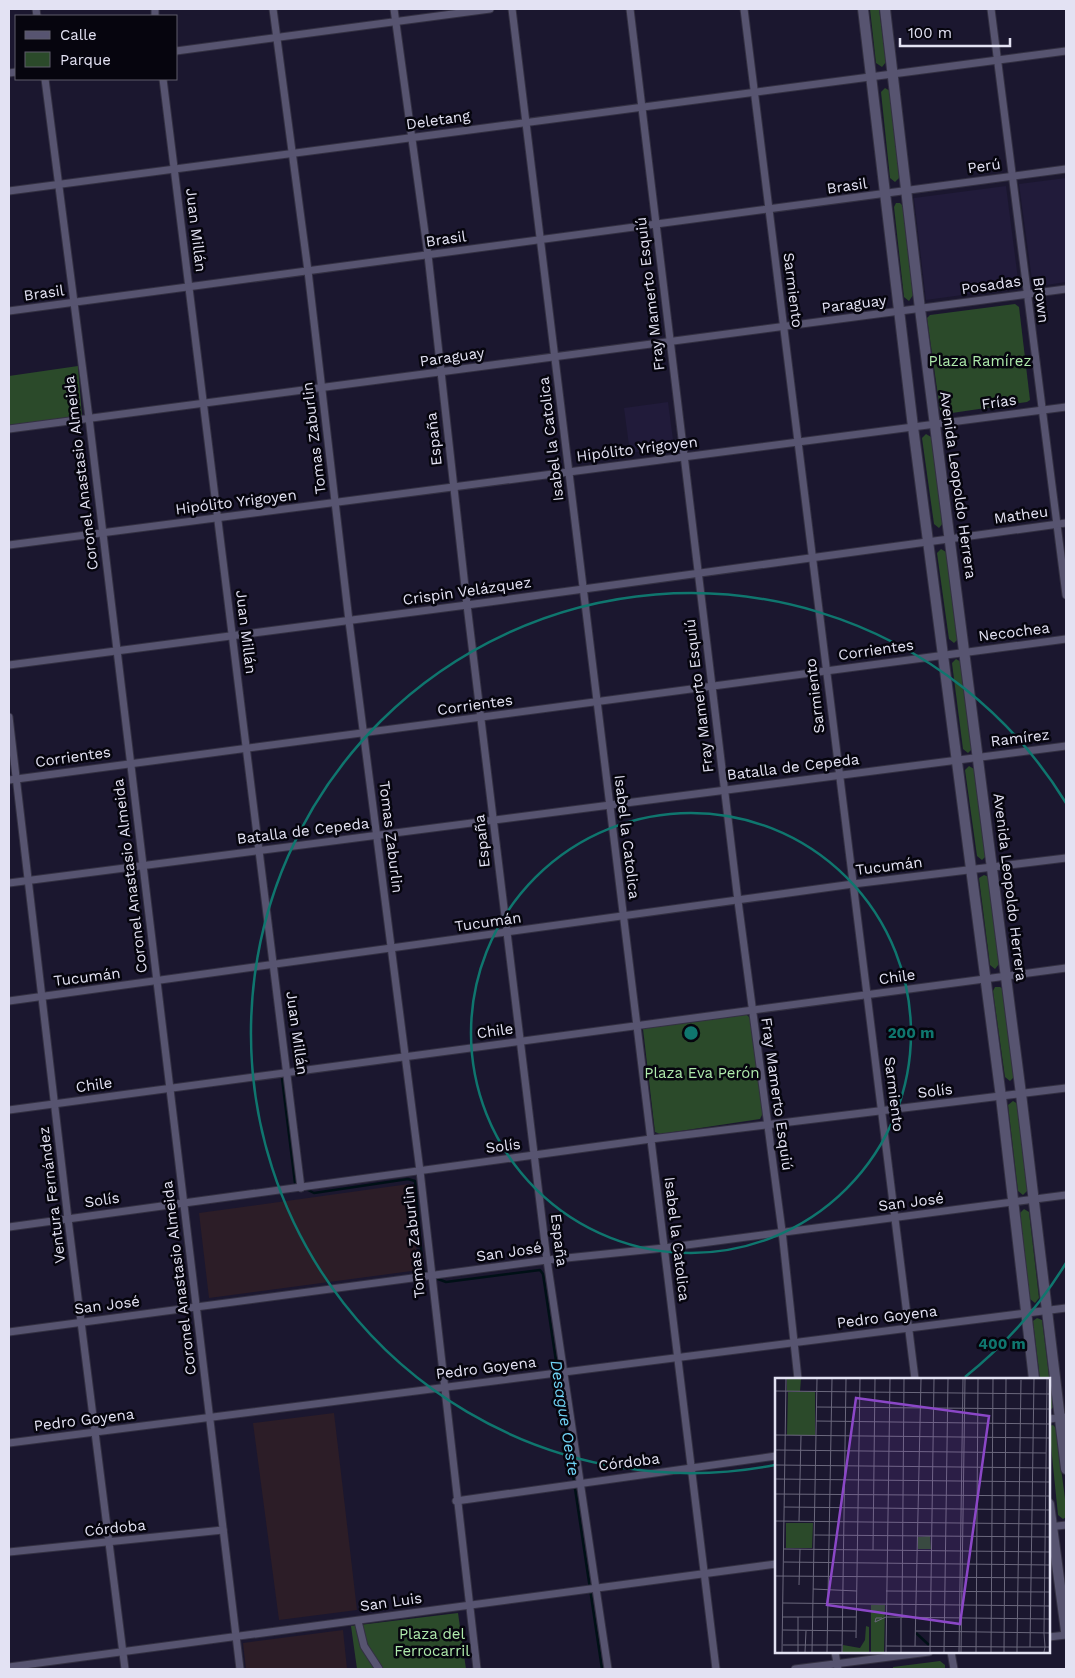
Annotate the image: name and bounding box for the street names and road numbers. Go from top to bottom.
street label: Deletang [405,107,471,133]
street label: Perú [966,155,1002,177]
street label: Brasil [826,174,869,198]
street label: Juan Millán [182,187,210,273]
street label: Fray Mamerto Esquiú [632,216,668,372]
street label: Brasil [425,227,468,251]
street label: Sarmiento [779,251,807,329]
street label: Posadas [960,272,1022,298]
street label: Brown [1029,276,1053,324]
street label: Brasil [23,281,66,305]
street label: Paraguay [821,291,888,317]
street label: Paraguay [419,344,486,370]
street label: Coronel Anastasio Almeida [60,374,102,571]
street label: Isabel la Catolica [534,375,568,502]
street label: Tomas Zaburlin [298,381,330,495]
street label: Avenida Leopoldo Herrera [936,390,980,580]
street label: Frías [980,391,1018,413]
street label: España [422,411,446,466]
street label: Hipólito Yrigoyen [575,433,699,465]
street label: Hipólito Yrigoyen [174,486,298,518]
street label: Matheu [993,502,1049,528]
street label: Crispin Velázquez [402,573,532,609]
street label: Juan Millán [232,589,260,675]
street label: Fray Mamerto Esquiú [681,618,717,774]
street label: Necochea [977,619,1051,645]
street label: Corrientes [837,636,915,664]
street label: Sarmiento [801,657,829,735]
street label: Corrientes [436,691,514,719]
street label: Ramírez [989,725,1051,751]
street label: Corrientes [34,743,112,771]
street label: Batalla de Cepeda [726,750,861,784]
street label: Isabel la Catolica [610,774,644,901]
street label: Coronel Anastasio Almeida [109,777,151,974]
street label: Tomas Zaburlin [375,780,407,894]
street label: Avenida Leopoldo Herrera [990,792,1031,983]
street label: España [470,813,494,868]
street label: Batalla de Cepeda [236,814,371,848]
street label: Tucumán [855,853,923,879]
street label: Tucumán [454,908,522,936]
street label: Tucumán [53,964,121,990]
street label: Chile [878,966,916,988]
street label: Juan Millán [282,990,312,1076]
street label: Fray Mamerto Esquiú [757,1016,797,1172]
street label: Chile [476,1020,514,1042]
street label: Sarmiento [880,1055,908,1133]
street label: Chile [75,1074,113,1096]
street label: Solís [916,1080,954,1102]
street label: Ventura Fernández [35,1126,69,1264]
street label: Solís [484,1135,522,1157]
street label: Isabel la Catolica [660,1176,694,1303]
street label: Coronel Anastasio Almeida [158,1179,200,1376]
street label: Tomas Zaburlin [399,1185,429,1299]
street label: Solís [83,1189,121,1211]
street label: San José [877,1189,945,1215]
street label: España [547,1213,571,1268]
street label: San José [475,1238,543,1266]
street label: San José [73,1292,141,1318]
street label: Pedro Goyena [836,1302,939,1332]
street label: Pedro Goyena [435,1353,538,1383]
street label: Pedro Goyena [33,1405,136,1435]
street label: Córdoba [597,1449,661,1475]
street label: Córdoba [83,1516,147,1540]
street label: San Luis [359,1589,423,1615]

